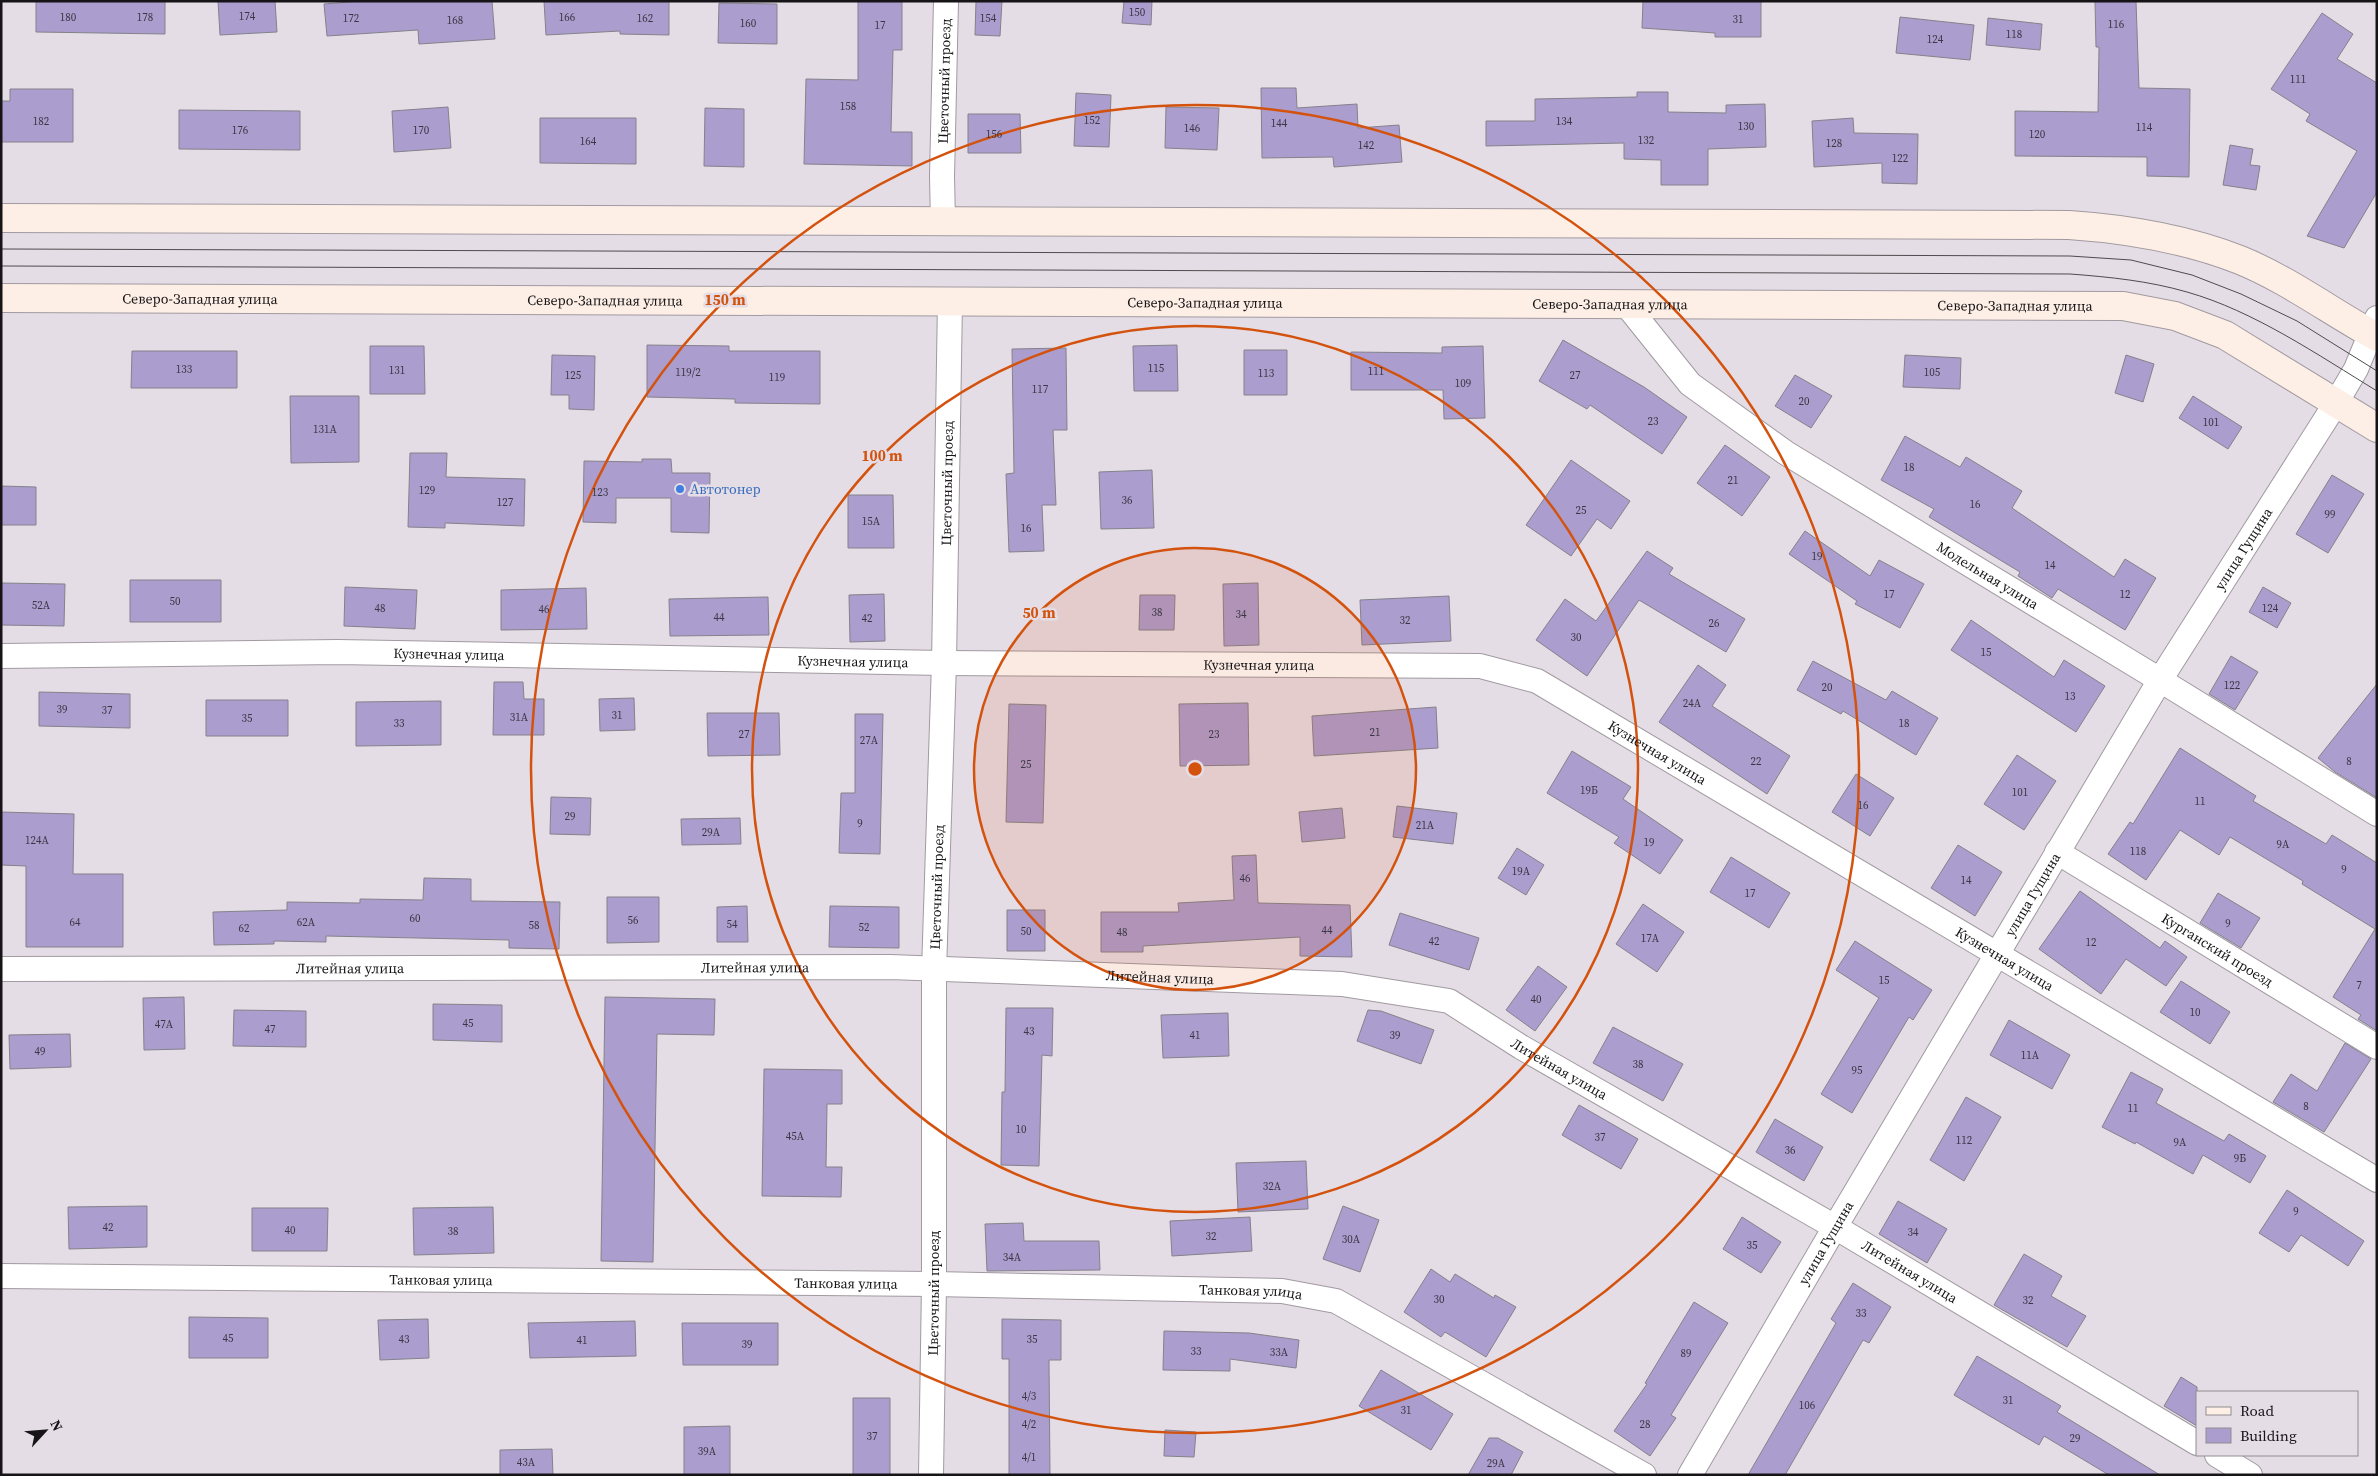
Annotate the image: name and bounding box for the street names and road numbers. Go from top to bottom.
street label: Цветочный проезд [933,18,956,144]
street label: Северо-Западная улица [122,288,279,309]
street label: Северо-Западная улица [527,290,684,311]
street label: Северо-Западная улица [1127,292,1284,313]
street label: Северо-Западная улица [1532,294,1689,314]
street label: Северо-Западная улица [1937,295,2094,316]
street label: Цветочный проезд [936,420,958,546]
street label: улица Гущина [2210,503,2278,594]
street label: Модельная улица [1933,537,2043,614]
street label: Кузнечная улица [393,643,506,665]
street label: Кузнечная улица [797,650,910,672]
street label: Кузнечная улица [1203,654,1315,675]
street label: Кузнечная улица [1604,715,1711,790]
street label: Цветочный проезд [925,824,949,950]
street label: улица Гущина [2000,848,2066,940]
street label: Курганский проезд [2158,908,2277,992]
street label: Кузнечная улица [1952,922,2058,996]
street label: Литейная улица [701,957,810,977]
street label: Литейная улица [296,958,405,978]
street label: Литейная улица [1105,965,1215,989]
street label: Литейная улица [1507,1033,1612,1105]
street label: улица Гущина [1793,1196,1859,1288]
street label: Цветочный проезд [923,1230,944,1356]
street label: Литейная улица [1858,1235,1962,1308]
street label: Танковая улица [389,1269,494,1290]
street label: Танковая улица [794,1273,899,1294]
street label: Танковая улица [1199,1279,1305,1305]

